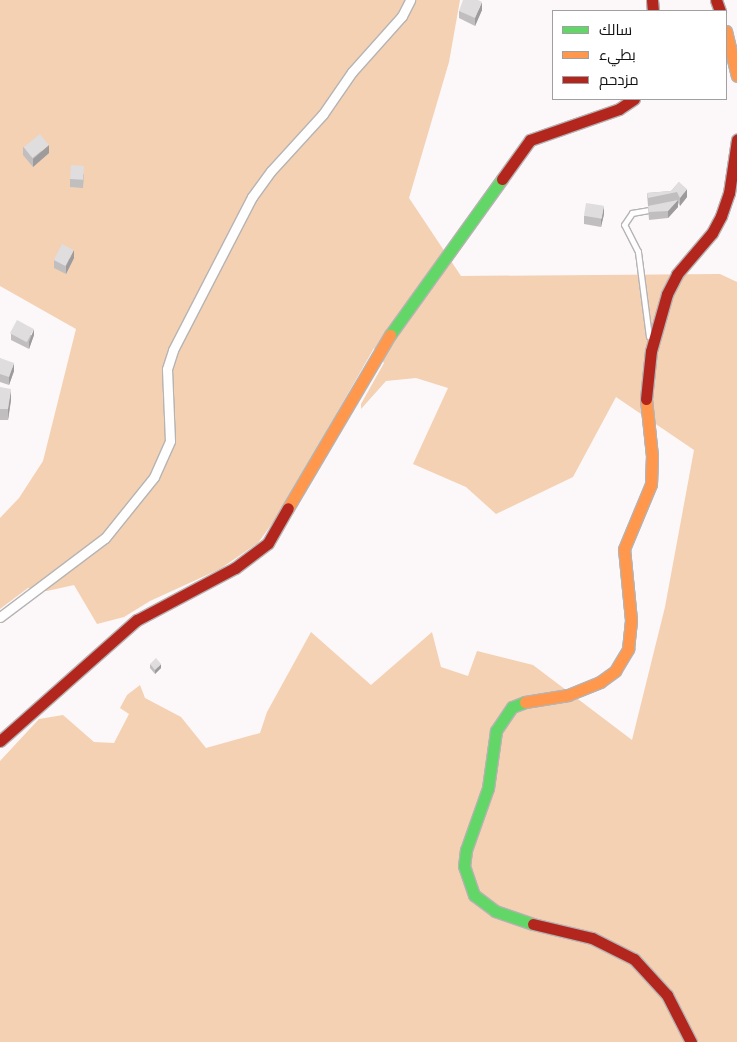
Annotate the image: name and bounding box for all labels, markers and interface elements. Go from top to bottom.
legend [552,10,727,100]
text: سالك [599,21,632,40]
text: بطيء [599,46,636,65]
text: مزدحم [599,71,639,90]

